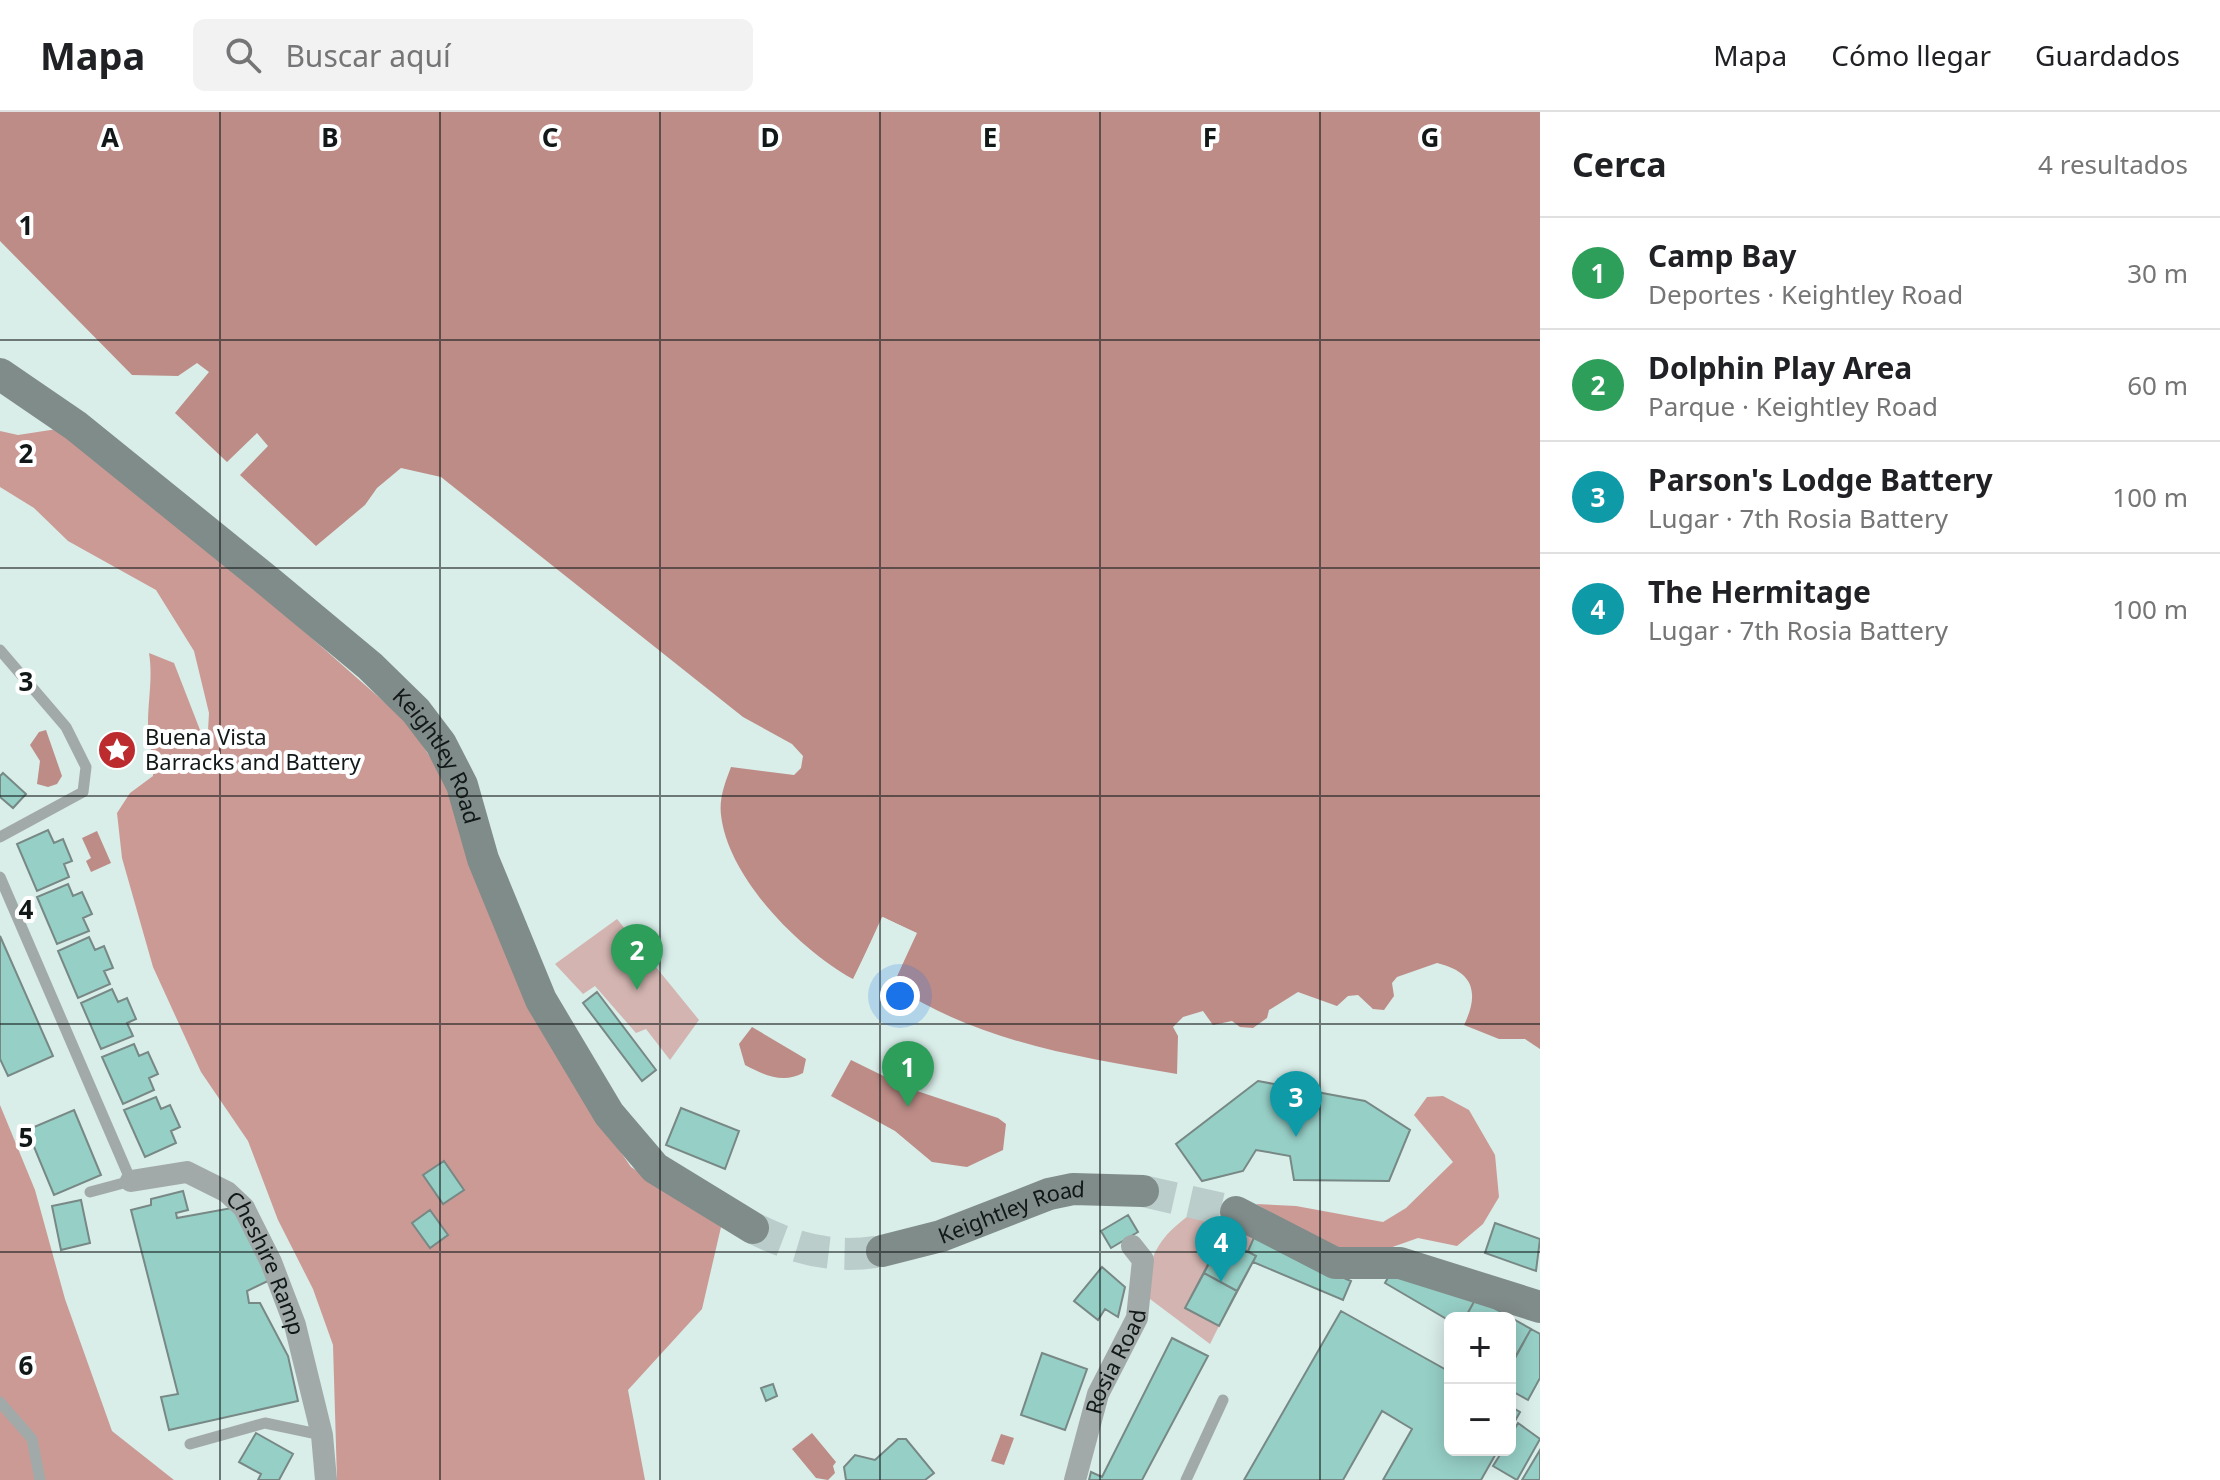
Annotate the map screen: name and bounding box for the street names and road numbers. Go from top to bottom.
street label: Keightley Road [387,681,488,827]
street label: Keightley Road [933,1173,1085,1250]
street label: Cheshire Ramp [220,1183,313,1338]
street label: Rosia Road [1077,1308,1152,1417]

